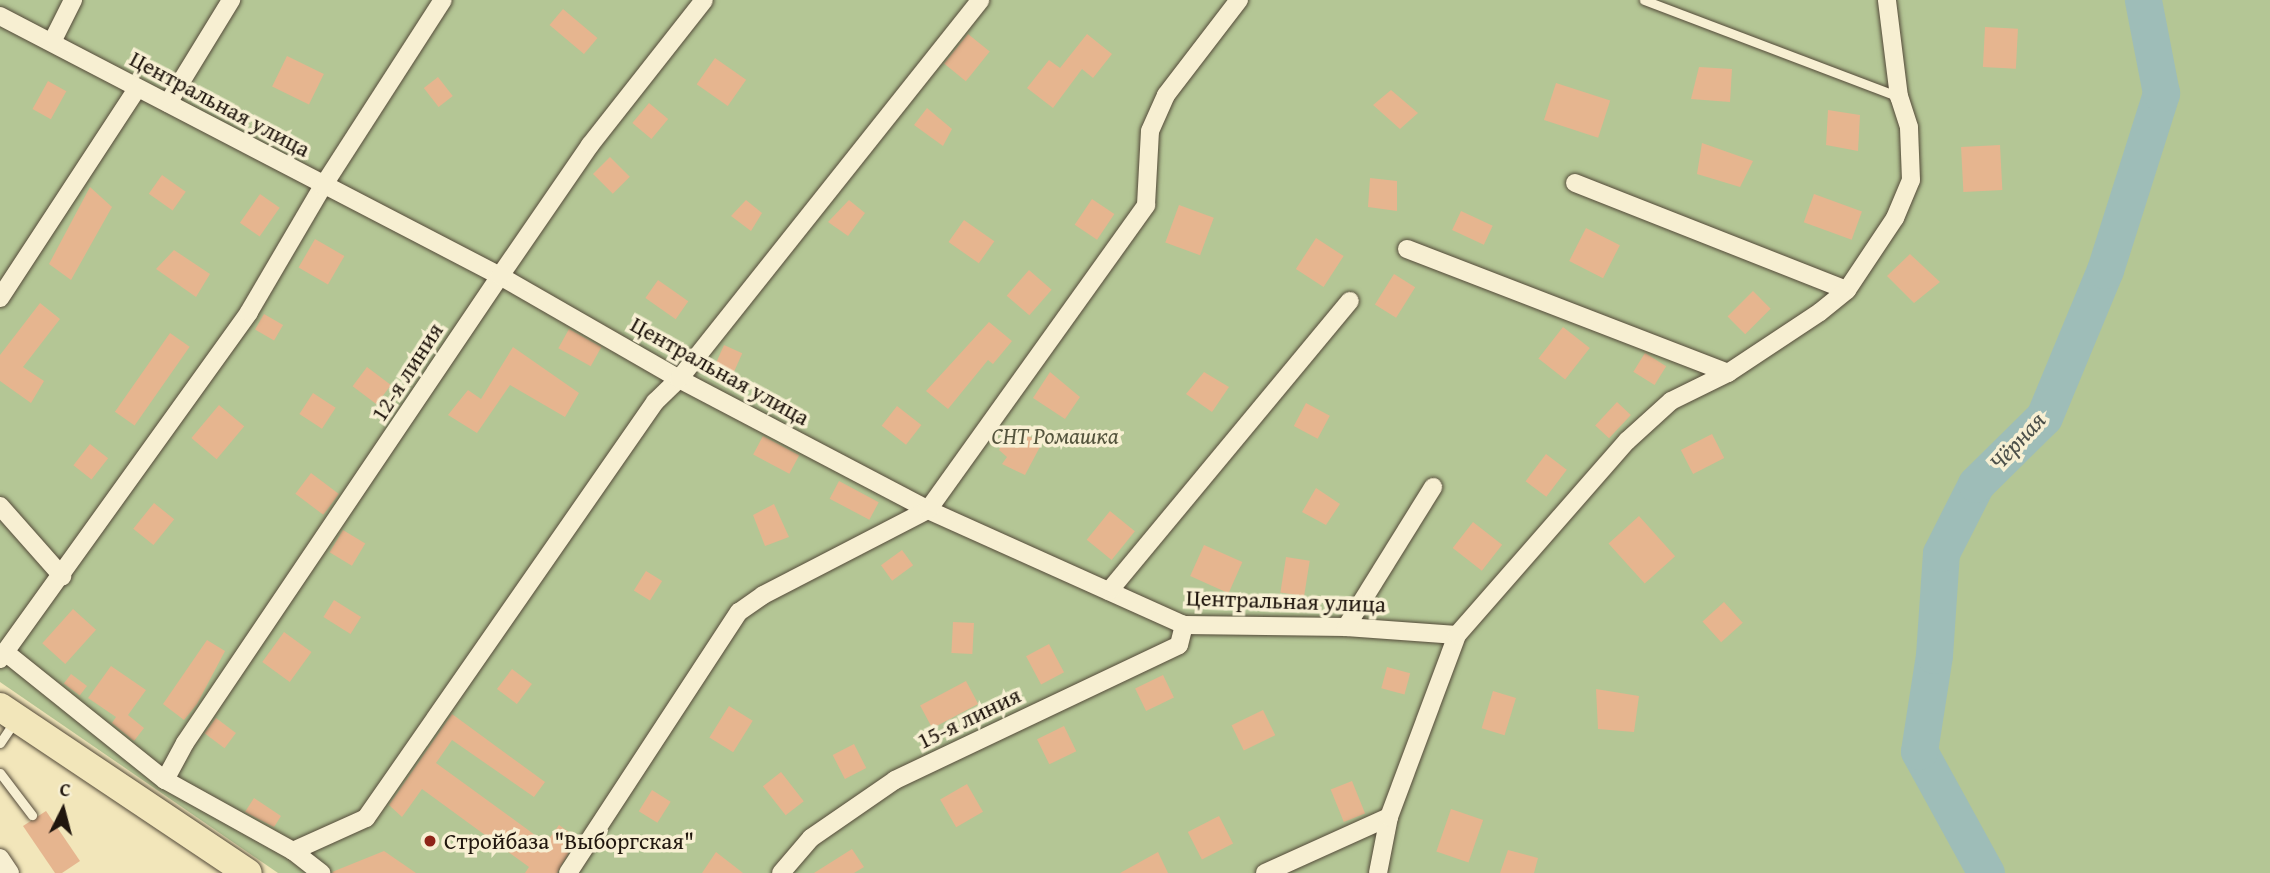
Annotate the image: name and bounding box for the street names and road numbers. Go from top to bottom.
street label: Центральная улица [125,45,315,163]
street label: Центральная улица [626,310,814,432]
street label: 12-я линия [365,318,449,426]
street label: Центральная улица [1186,584,1386,618]
street label: 15-я линия [913,681,1025,755]

